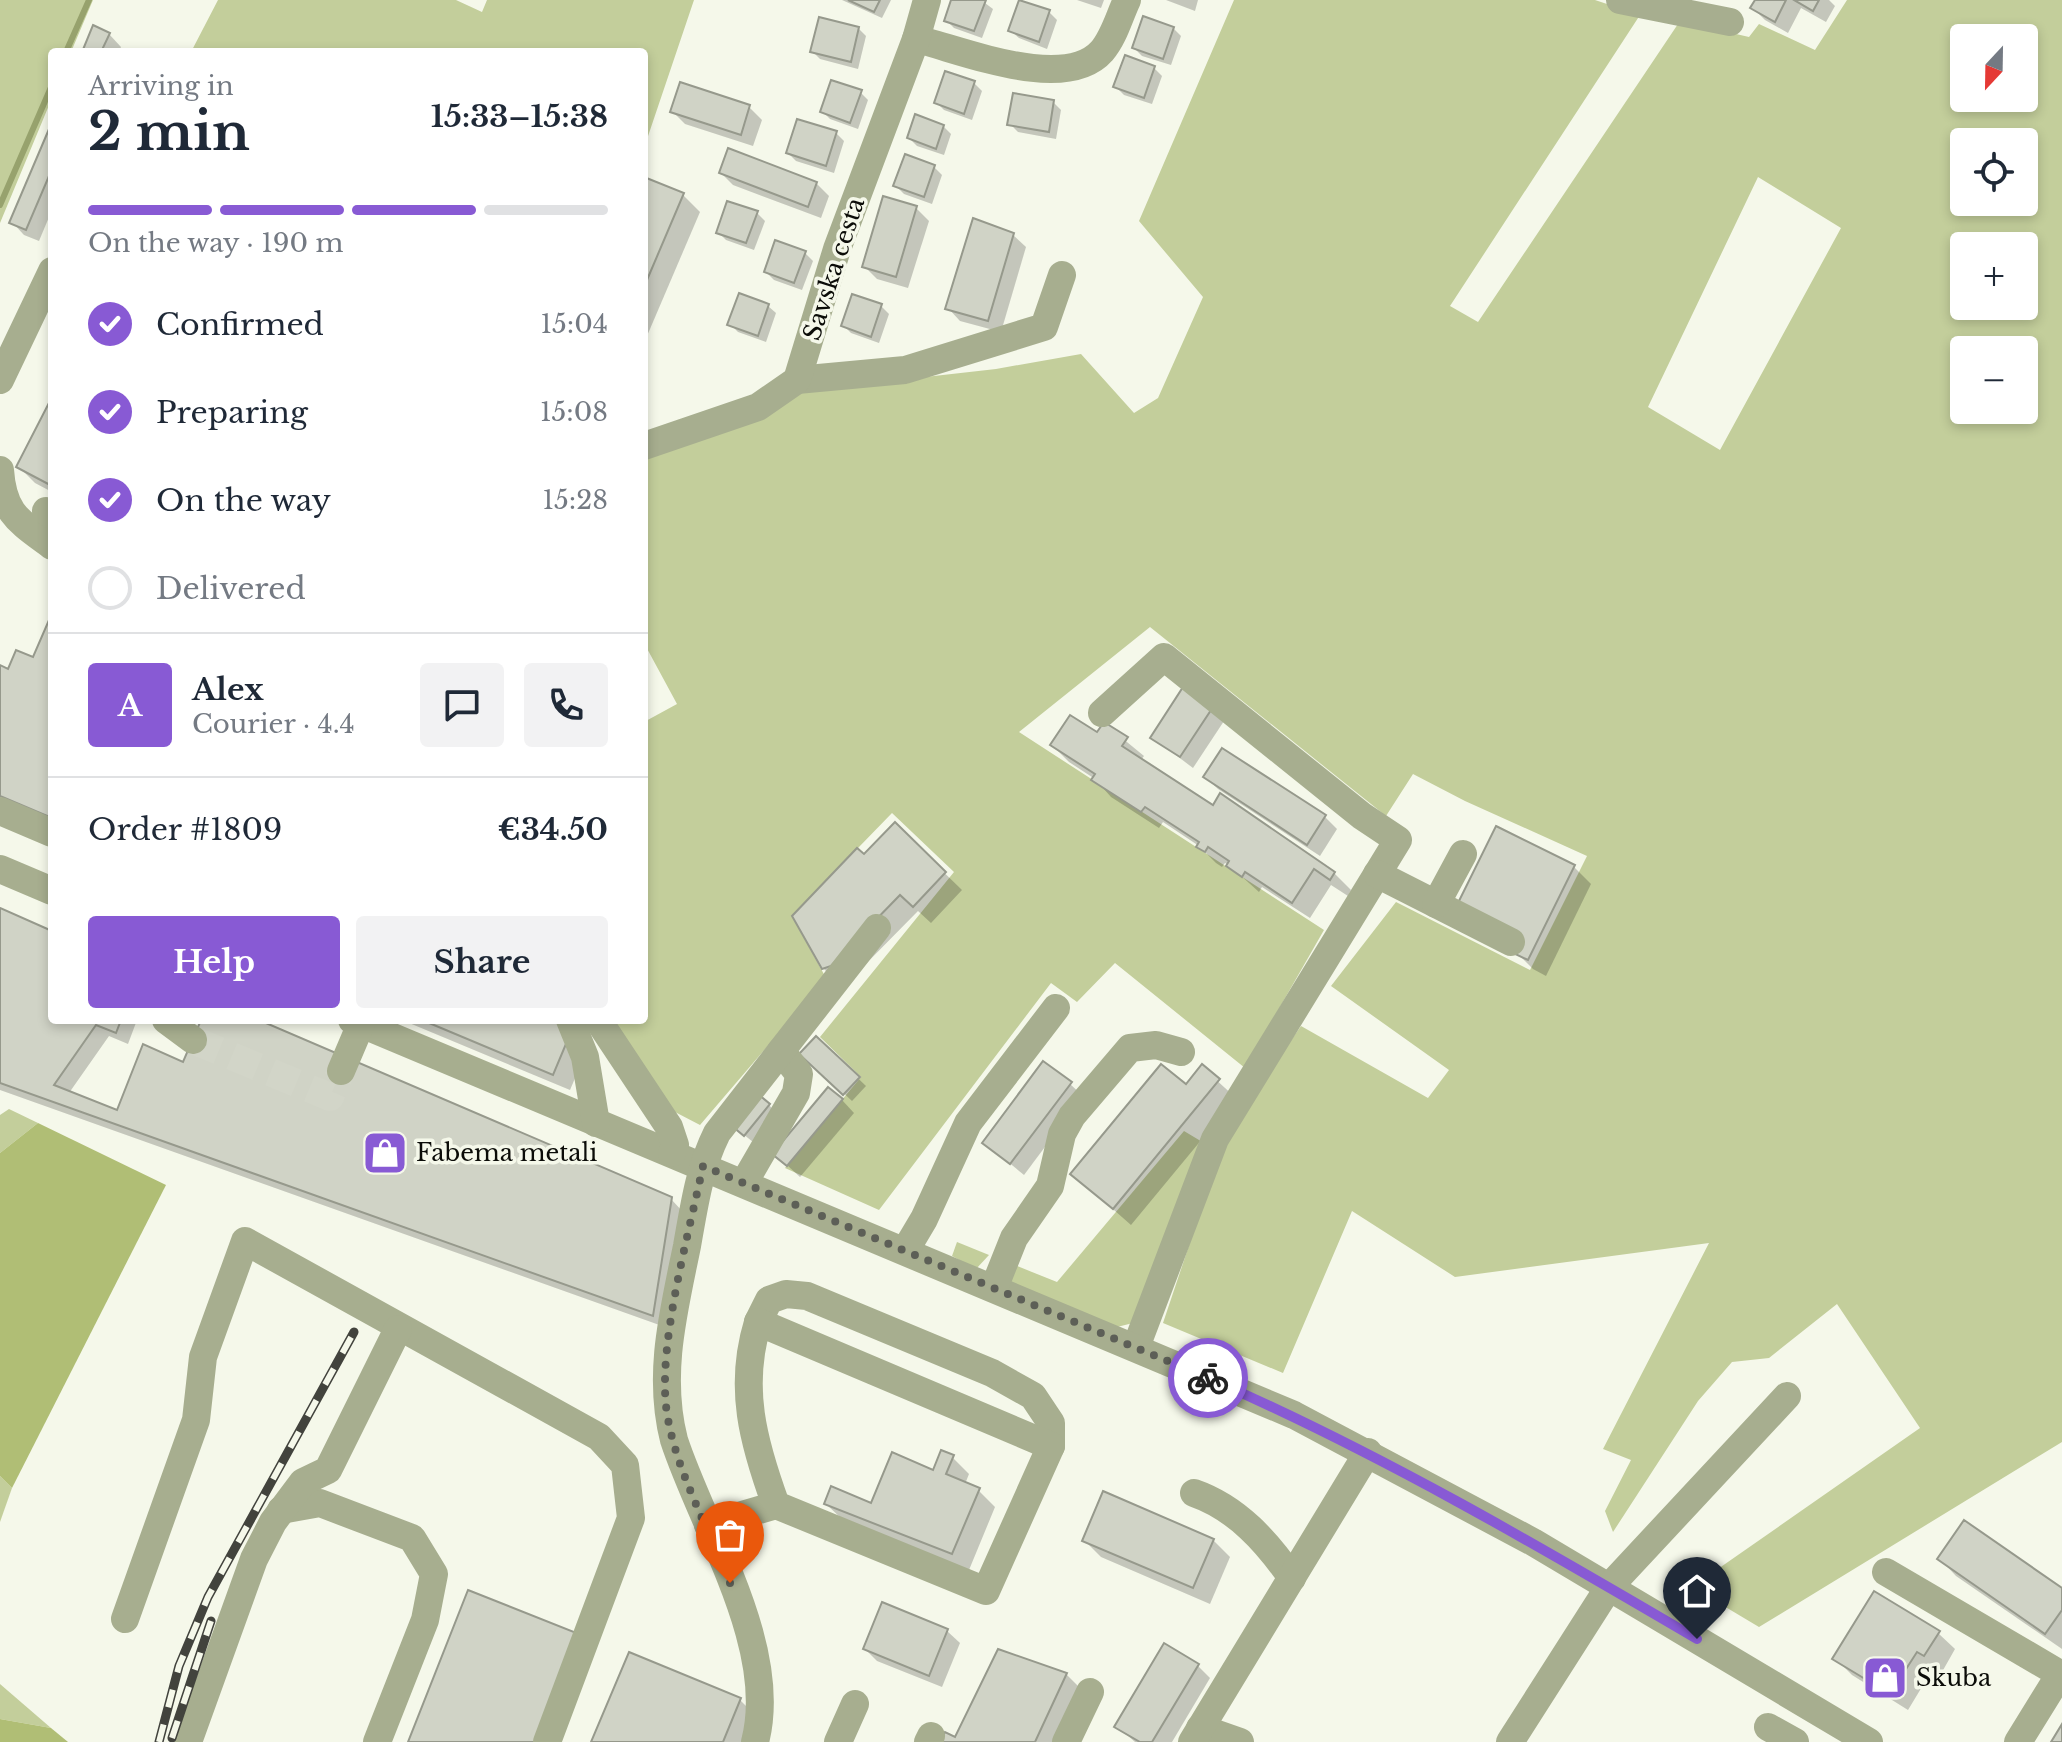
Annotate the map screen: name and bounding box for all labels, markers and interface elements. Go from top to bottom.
north arrow [1950,24,2038,112]
map controls [1950,24,2038,424]
text: Arriving in [88,70,234,102]
text: 15:33–15:38 [431,98,608,135]
text: 2 min [88,100,250,164]
button: locate [1950,128,2038,216]
street label: Savska cesta [797,193,870,344]
text: On the way · 190 m [88,227,343,259]
button: + [1950,232,2038,320]
icon: check [88,302,132,346]
text: Confirmed [156,306,324,343]
text: 15:04 [540,308,608,340]
button: − [1950,336,2038,424]
icon: check [88,390,132,434]
text: Preparing [156,394,308,431]
text: 15:08 [540,396,608,428]
icon: check [88,478,132,522]
text: On the way [156,482,331,519]
text: 15:28 [542,484,608,516]
text: Delivered [156,570,306,607]
button: chat [420,663,504,747]
button: phone [524,663,608,747]
text: Alex [192,671,264,708]
text: A [118,687,142,724]
text: Courier · 4.4 [192,708,355,740]
text: Order #1809 [88,811,282,848]
text: €34.50 [498,811,608,848]
button: Help [88,916,340,1008]
button: Share [356,916,608,1008]
shop icon: Fabema metali [361,1129,409,1177]
place label: Fabema metali [416,1138,598,1167]
courier [1168,1338,1248,1418]
icon: bike [1186,1356,1230,1400]
pin [696,1501,764,1583]
icon: bag [708,1513,752,1557]
pin [1663,1557,1731,1639]
icon: home [1675,1569,1719,1613]
shop icon: Skuba [1861,1654,1909,1702]
place label: Skuba [1916,1663,1992,1692]

